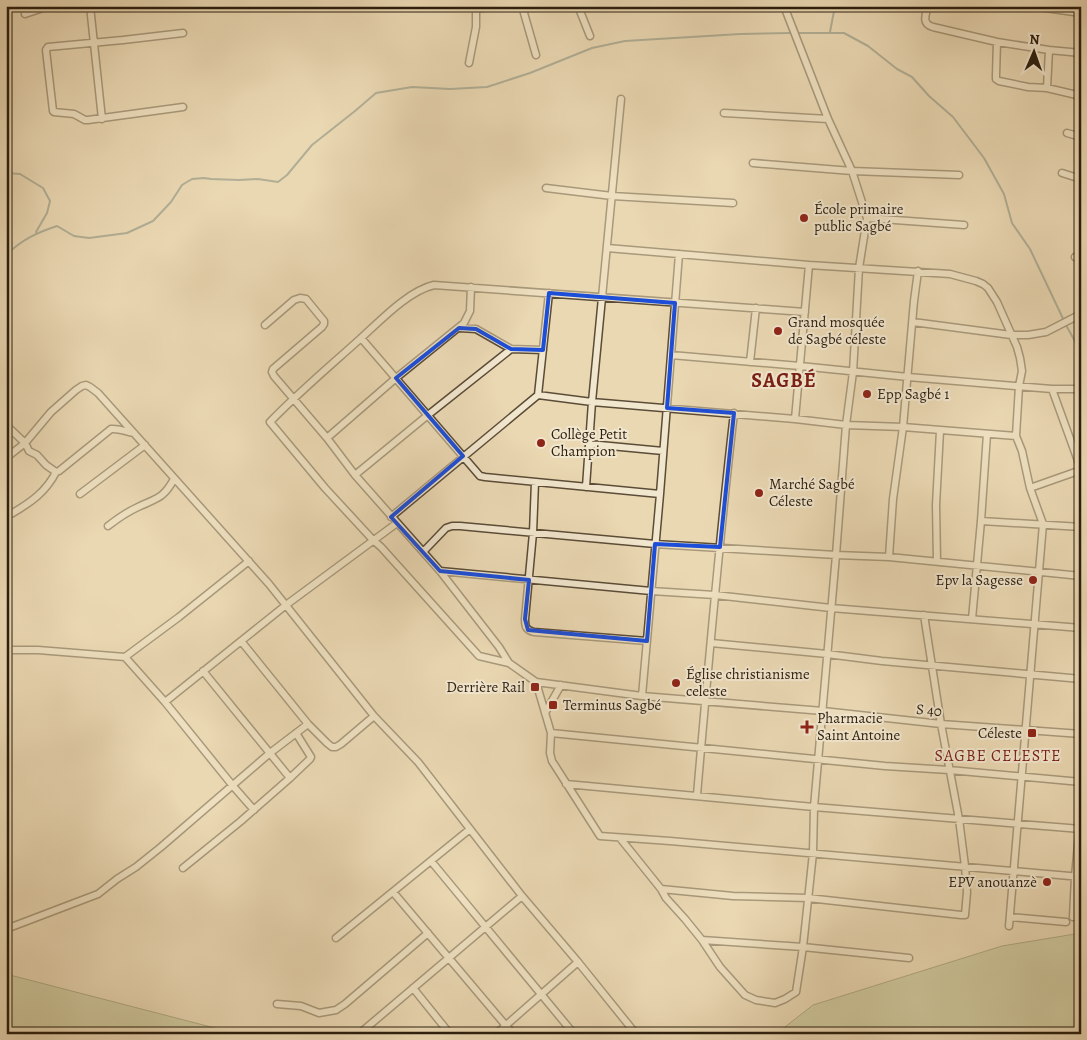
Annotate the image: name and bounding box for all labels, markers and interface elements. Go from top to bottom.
north arrow [1010,28,1060,78]
text: N [1029,30,1040,49]
place label: École primaire public Sagbé [814,199,904,236]
marker: École primaire public Sagbé [798,212,810,224]
place label: Grand mosquée de Sagbé céleste [788,312,886,349]
marker: Grand mosquée de Sagbé céleste [772,325,784,337]
district label: SAGBÉ [751,367,817,394]
place label: Epp Sagbé 1 [877,384,949,404]
marker: Epp Sagbé 1 [861,388,873,400]
place label: Collège Petit Champion [551,424,627,461]
marker: Collège Petit Champion [535,437,547,449]
place label: Marché Sagbé Céleste [769,474,855,511]
marker: Marché Sagbé Céleste [753,487,765,499]
place label: Epv la Sagesse [936,570,1023,590]
marker: Epv la Sagesse [1027,574,1039,586]
place label: Église christianisme celeste [686,664,810,701]
place label: Derrière Rail [446,677,525,697]
marker: Église christianisme celeste [670,677,682,689]
marker: Derrière Rail [529,681,541,693]
place label: Terminus Sagbé [563,695,662,715]
marker: Terminus Sagbé [547,699,559,711]
street label: S 40 [915,699,943,721]
place label: Pharmacie Saint Antoine [817,708,901,745]
marker: Pharmacie Saint Antoine [801,721,813,733]
place label: Céleste [978,723,1022,743]
marker: Céleste [1026,727,1038,739]
district label: SAGBE CELESTE [935,745,1061,767]
place label: EPV anouanzè [948,872,1037,892]
marker: EPV anouanzè [1041,876,1053,888]

